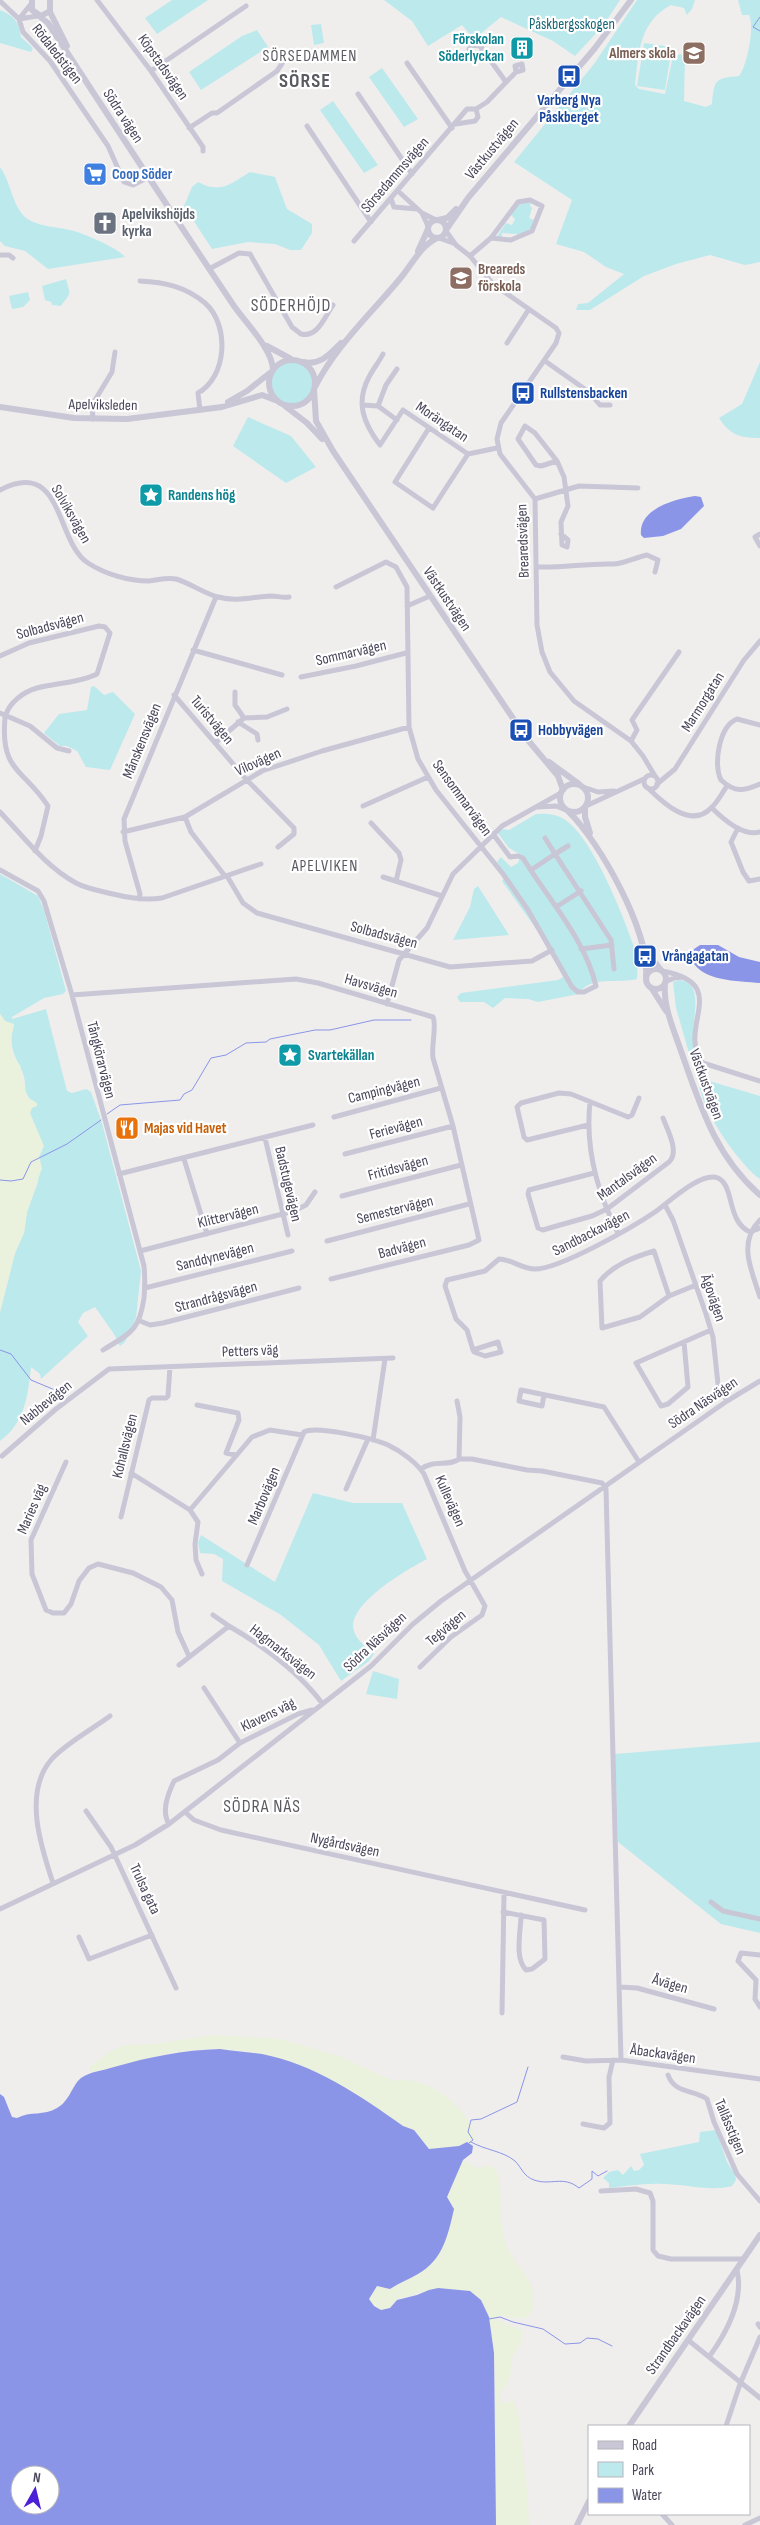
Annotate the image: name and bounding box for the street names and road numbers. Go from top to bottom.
street label: Rödaledstigen [28,20,86,88]
street label: Köpstadsvägen [133,30,193,104]
street label: Södra vägen [98,85,148,147]
street label: Västkustvägen [461,115,523,183]
street label: Sörsedammsvägen [357,133,433,217]
street label: Apelviksleden [67,395,138,415]
street label: Morängatan [412,397,472,447]
street label: Solviksvägen [47,481,95,547]
street label: Brearedsvägen [512,504,534,578]
street label: Västkustvägen [419,563,475,635]
street label: Solbadsvägen [14,608,86,644]
street label: Sommarvägen [314,636,388,670]
street label: Marmorgatan [677,669,729,735]
street label: Turistvägen [186,692,238,748]
street label: Månskensvägen [118,701,166,781]
street label: Vilovägen [232,744,284,780]
street label: Sensommarvägen [428,756,496,840]
street label: Solbadsvägen [348,917,420,953]
street label: Havsvägen [342,969,400,1003]
street label: Tångkörarvägen [82,1019,120,1101]
street label: Västkustvägen [684,1046,728,1122]
street label: Campingvägen [346,1072,422,1108]
street label: Ferievägen [367,1112,425,1144]
street label: Badstugevägen [270,1145,306,1223]
street label: Mantalsvägen [593,1149,661,1205]
street label: Fritidsvägen [366,1151,430,1185]
street label: Semestervägen [355,1191,435,1229]
street label: Klittervägen [196,1199,260,1233]
street label: Sandbackavägen [549,1205,633,1261]
street label: Badvägen [376,1233,428,1263]
street label: Sanddynevägen [174,1238,256,1276]
street label: Ägovägen [696,1271,730,1324]
street label: Strandrågsvägen [173,1277,259,1317]
street label: Petters väg [221,1341,279,1361]
street label: Södra Näsvägen [665,1373,741,1433]
street label: Nabbevägen [16,1376,76,1430]
street label: Kohallsvägen [108,1412,142,1480]
street label: Marbovägen [243,1464,285,1528]
street label: Kullevägen [430,1472,470,1530]
street label: Maries väg [13,1481,51,1537]
street label: Tegvägen [422,1606,470,1650]
street label: Södra Näsvägen [339,1608,411,1676]
street label: Hagmarksvägen [246,1620,320,1684]
street label: Klavens väg [238,1694,298,1736]
street label: Nygårdsvägen [309,1828,381,1862]
street label: Trulsa gata [125,1861,165,1918]
street label: Åvägen [649,1970,690,1998]
street label: Åbackavägen [628,2040,697,2068]
street label: Tallåsstigen [710,2096,750,2158]
street label: Strandbackavägen [642,2292,710,2378]

